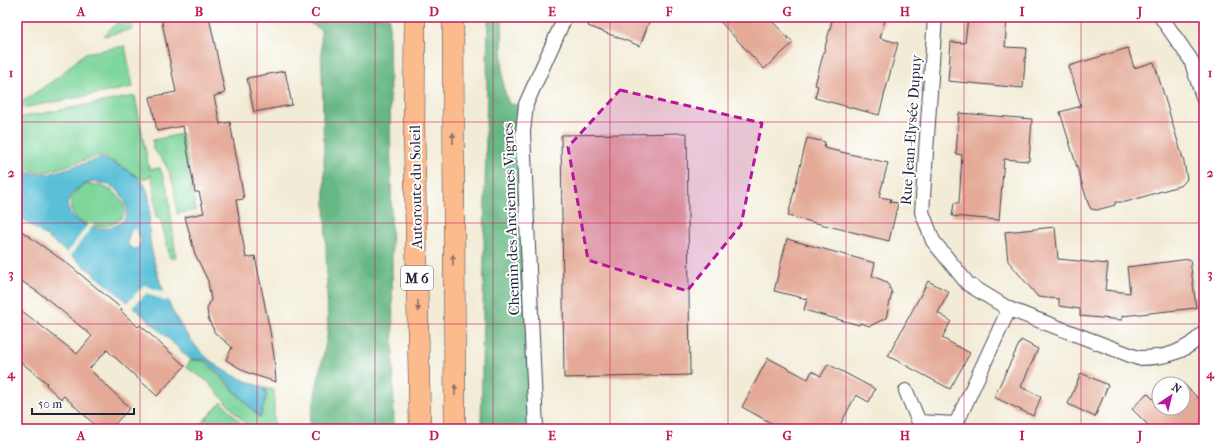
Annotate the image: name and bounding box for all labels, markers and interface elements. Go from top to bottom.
text: A [76,4,86,19]
text: B [195,4,204,19]
text: C [312,4,321,19]
text: D [429,4,439,19]
text: E [548,4,556,19]
text: F [665,4,673,19]
text: G [782,4,792,19]
text: H [900,4,911,19]
text: I [1019,4,1025,19]
text: J [1136,4,1143,20]
street label: Rue Jean-Elysée Dupuy [897,53,925,206]
text: 1 [9,65,14,80]
text: 1 [1208,65,1213,80]
street label: Chemin des Anciennes Vignes [499,122,523,316]
street label: Autoroute du Soleil [406,125,426,250]
one-way arrow [450,131,456,144]
text: 2 [8,165,15,180]
text: 2 [1207,165,1214,180]
one-way arrow [450,253,456,266]
text: 3 [8,266,14,282]
road number: M 6 [401,266,433,290]
text: 3 [1207,266,1213,282]
one-way arrow [415,300,421,313]
text: 4 [6,366,16,382]
text: 4 [1205,366,1215,382]
north arrow [1151,376,1191,416]
text: N [1169,380,1184,396]
one-way arrow [452,383,458,396]
scale bar [32,390,134,416]
text: 50 m [38,397,62,411]
text: A [76,428,86,443]
text: B [195,428,204,443]
text: C [312,428,321,443]
text: D [429,428,439,443]
text: E [548,428,556,443]
text: F [665,428,673,443]
text: G [782,428,792,443]
text: H [900,428,911,443]
text: I [1019,428,1025,443]
text: J [1136,428,1143,444]

